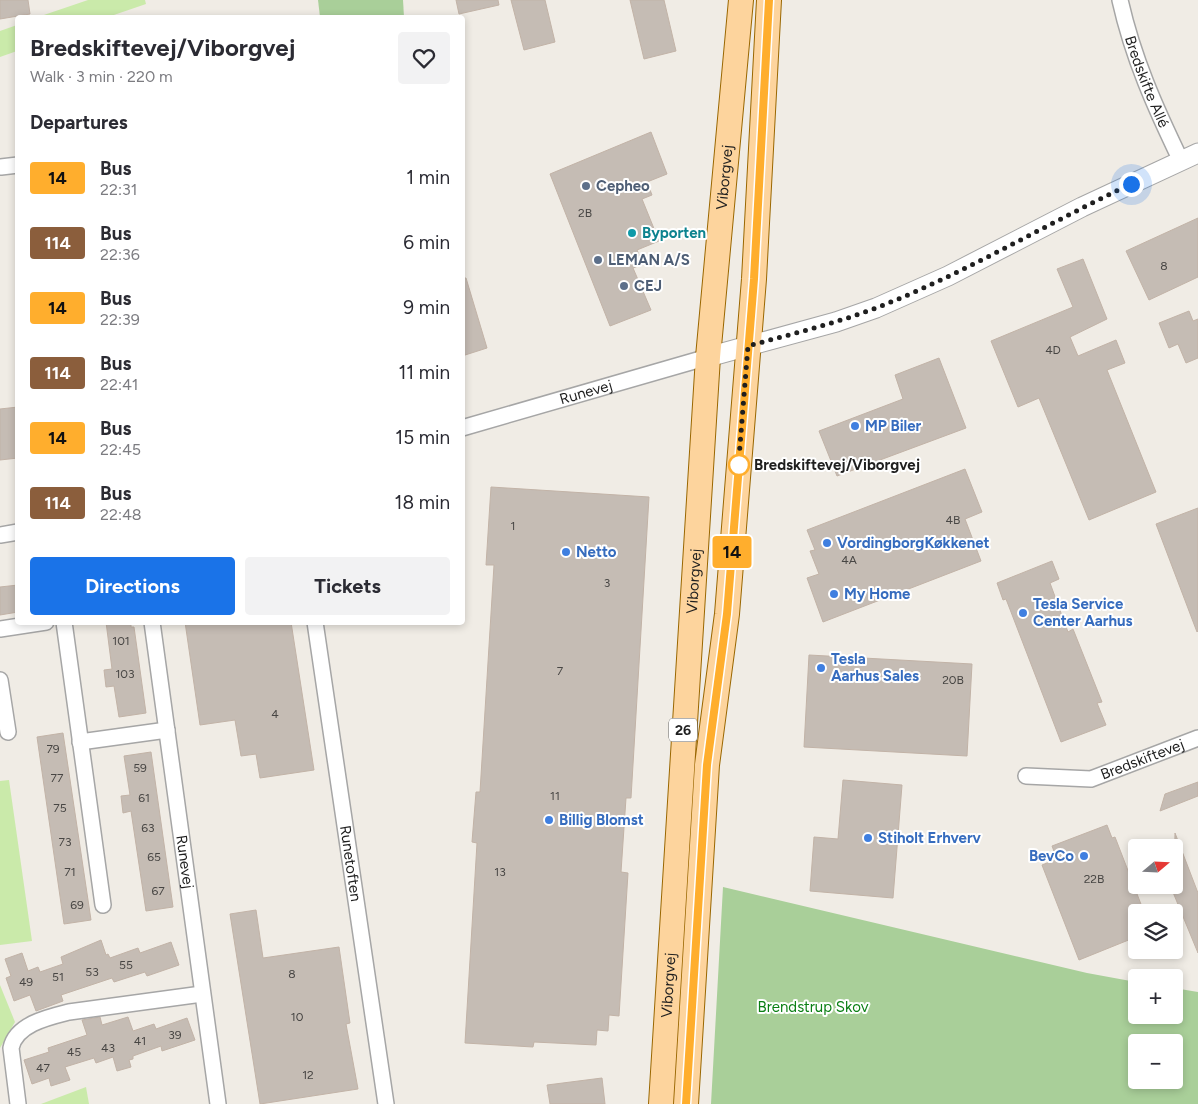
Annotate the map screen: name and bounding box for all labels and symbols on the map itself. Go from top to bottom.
street label: Bredskifte Allé [1121,34,1173,130]
street label: Viborgvej [713,144,737,211]
your location [1119,172,1144,197]
place label: Cepheo [596,177,650,195]
marker: Cepheo [580,180,592,192]
house number: 2B [578,206,592,220]
place label: Byporten [642,224,706,242]
marker: Byporten [626,227,638,239]
place label: LEMAN A/S [608,251,690,269]
marker: LEMAN A/S [592,254,604,266]
house number: 8 [1160,259,1168,273]
place label: CEJ [634,277,662,295]
marker: CEJ [618,280,630,292]
house number: 4D [1045,343,1061,357]
street label: Runevej [557,376,614,408]
place label: MP Biler [865,417,922,435]
marker: MP Biler [849,420,861,432]
marker: Bredskiftevej/Viborgvej [728,454,750,476]
place label: Bredskiftevej/Viborgvej [754,456,920,474]
house number: 4B [946,513,960,527]
house number: 1 [511,519,515,533]
place label: VordingborgKøkkenet [837,534,990,552]
line badge: 14 [710,536,754,568]
marker: VordingborgKøkkenet [821,537,833,549]
place label: Netto [576,543,617,561]
marker: Netto [560,546,572,558]
street label: Viborgvej [683,548,705,614]
house number: 4A [841,553,857,567]
house number: 3 [604,576,610,590]
place label: My Home [844,585,911,603]
marker: My Home [828,588,840,600]
place label: Tesla Service Center Aarhus [1033,595,1132,630]
marker: Tesla Service Center Aarhus [1017,607,1029,619]
house number: 101 [112,634,130,648]
place label: Tesla Aarhus Sales [831,650,919,685]
marker: Tesla Aarhus Sales [815,662,827,674]
house number: 7 [557,664,564,678]
house number: 103 [115,667,135,681]
house number: 20B [942,673,964,687]
house number: 4 [271,707,279,721]
road number: 26 [669,718,697,742]
street label: Bredskiftevej [1098,735,1187,784]
house number: 79 [46,742,60,756]
house number: 59 [133,761,147,775]
house number: 77 [51,771,64,785]
house number: 11 [550,789,560,803]
house number: 61 [138,791,150,805]
house number: 75 [53,801,67,815]
place label: Billig Blomst [559,811,644,829]
marker: Billig Blomst [543,814,555,826]
house number: 63 [141,821,155,835]
street label: Runetoften [336,824,365,903]
place label: Stiholt Erhverv [878,829,982,847]
marker: Stiholt Erhverv [862,832,874,844]
street label: Runevej [172,834,197,890]
house number: 73 [59,835,71,849]
north arrow [1128,839,1182,894]
place label: BevCo [1029,847,1074,865]
house number: 65 [147,850,161,864]
marker: BevCo [1078,850,1090,862]
house number: 71 [64,865,76,879]
house number: 13 [494,865,506,879]
house number: 22B [1084,872,1104,886]
house number: 67 [151,884,165,898]
house number: 69 [70,898,84,912]
street label: Viborgvej [657,952,680,1018]
house number: 55 [119,958,133,972]
house number: 53 [85,965,99,979]
house number: 8 [288,967,296,981]
house number: 51 [52,970,64,984]
house number: 49 [19,975,33,989]
park label: Brendstrup Skov [758,998,869,1016]
house number: 10 [291,1010,304,1024]
house number: 39 [168,1028,182,1042]
house number: 41 [134,1034,146,1048]
house number: 43 [101,1041,115,1055]
house number: 45 [67,1045,81,1059]
house number: 47 [36,1061,50,1075]
house number: 12 [302,1068,314,1082]

